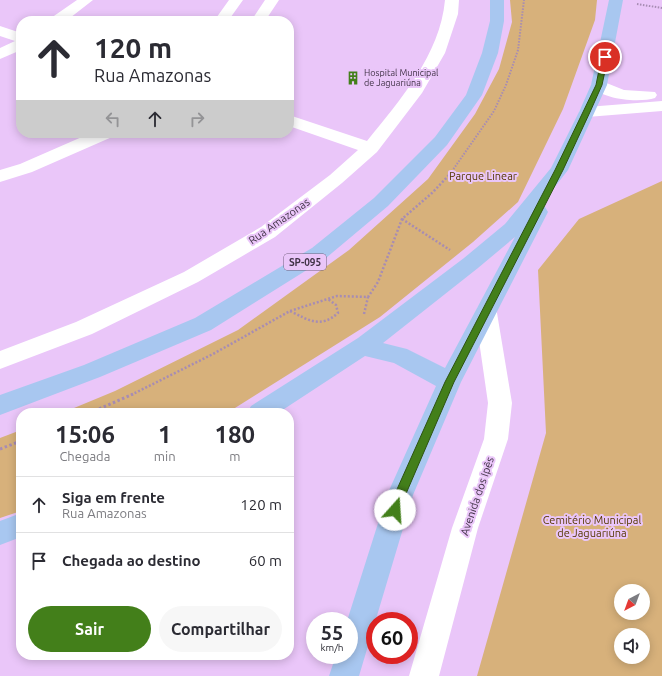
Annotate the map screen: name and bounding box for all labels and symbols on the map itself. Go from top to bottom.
pin [588,40,622,74]
place label: Hospital Municipal de Jaguariúna [364,68,439,88]
building icon: Hospital Municipal de Jaguariúna [345,70,361,86]
park label: Parque Linear [449,170,518,182]
street label: Rua Amazonas [246,195,312,246]
road number: SP-095 [284,254,326,270]
street label: Avenida dos Ipês [458,455,496,537]
position arrow [374,489,416,531]
park label: Cemitério Municipal de Jaguariúna [543,514,641,539]
north arrow [614,584,650,620]
speed limit sign: 60 [366,612,418,664]

